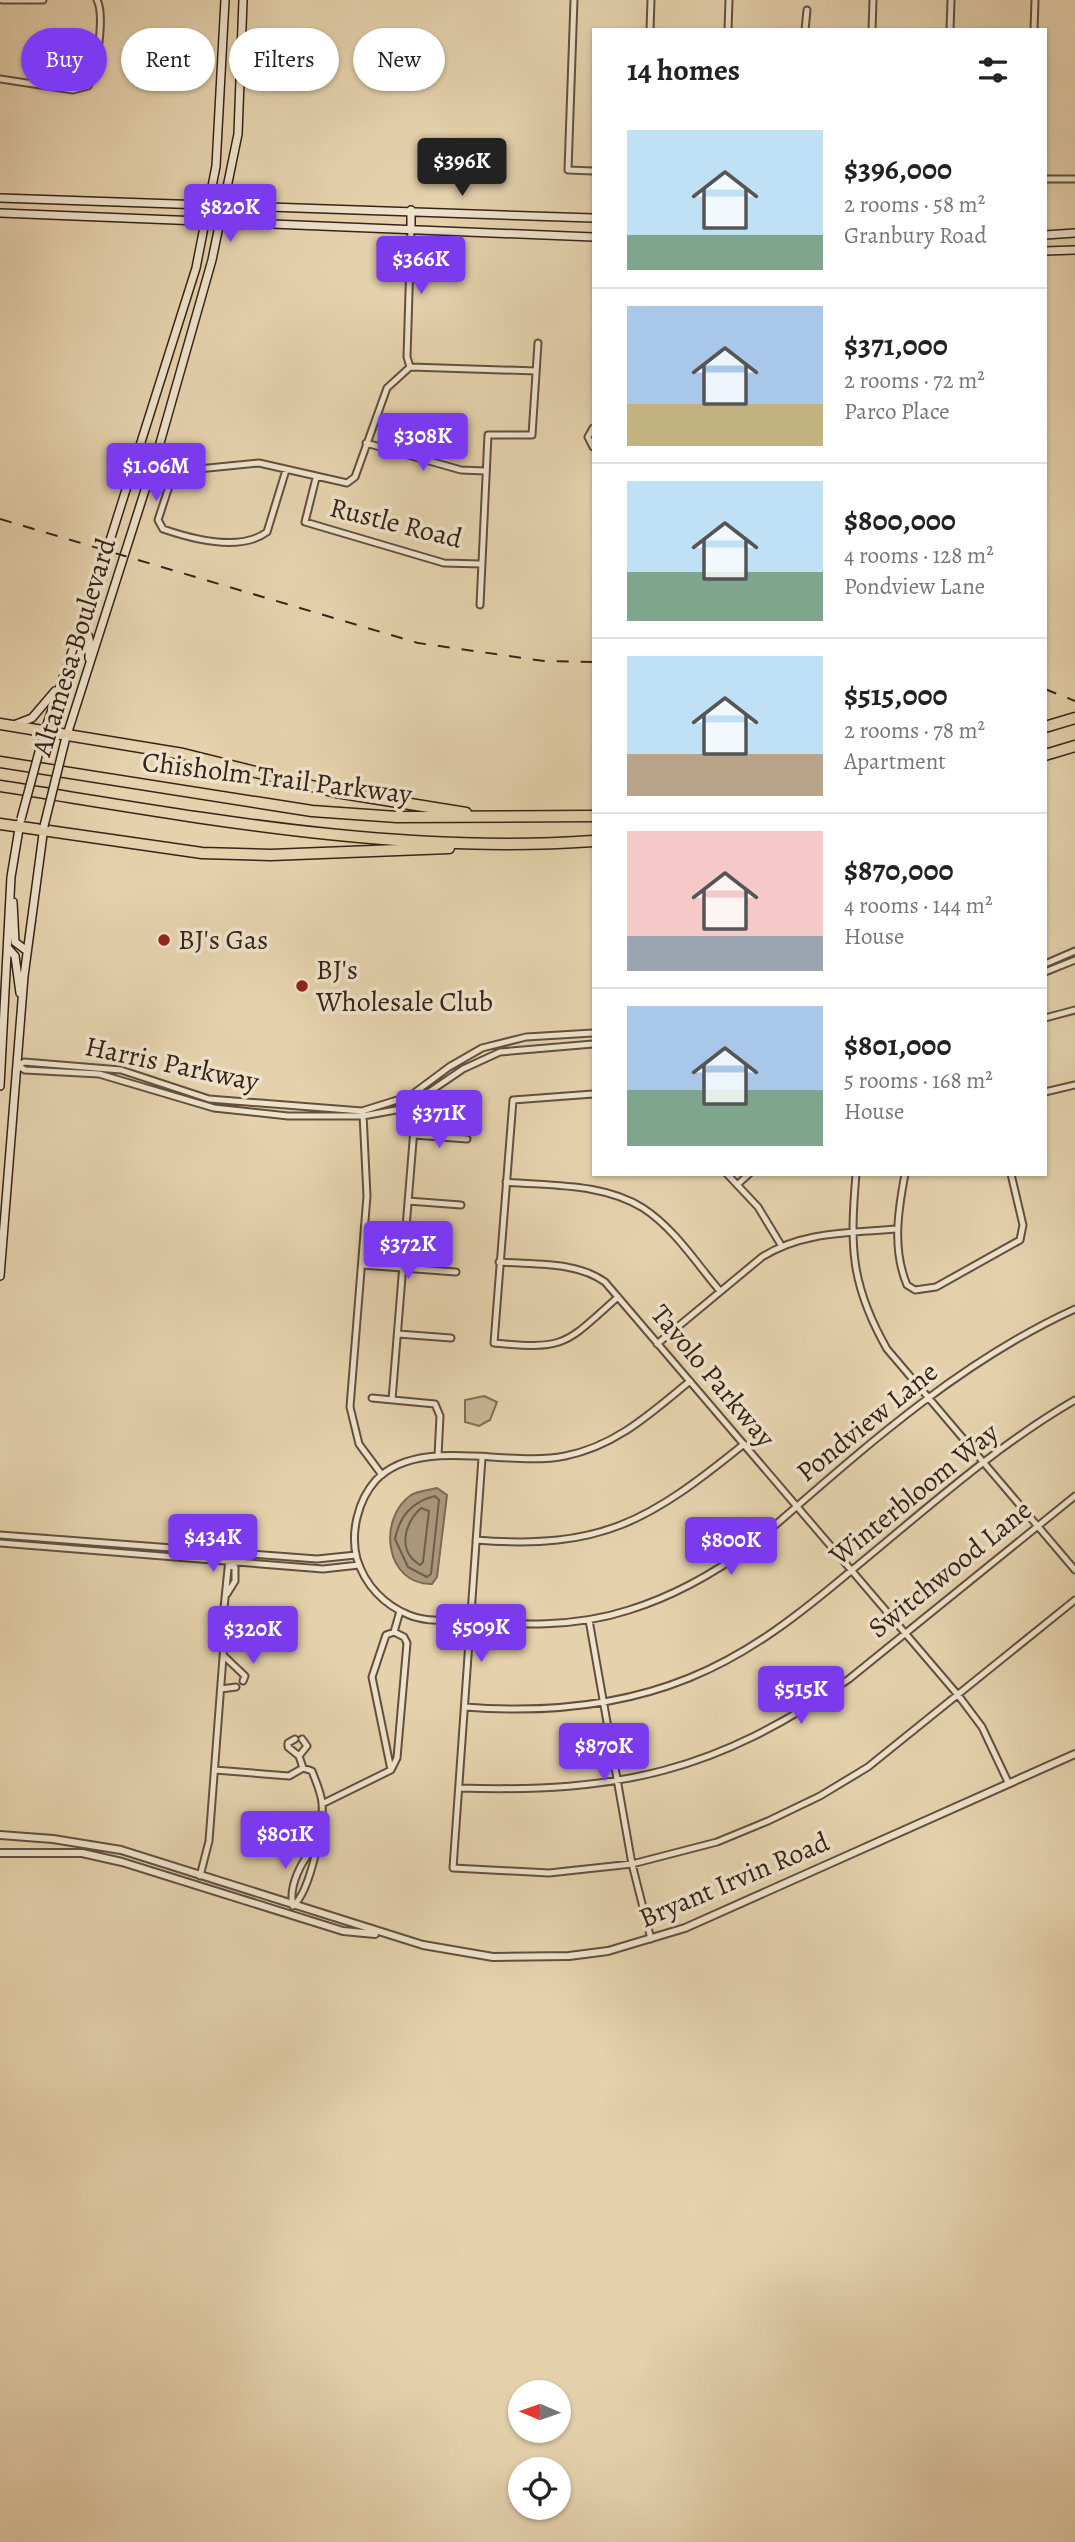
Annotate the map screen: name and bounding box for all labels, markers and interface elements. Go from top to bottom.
chip: Buy [21,28,107,91]
chip: Rent [121,28,215,91]
chip: Filters [229,28,339,91]
chip: New [353,28,445,91]
text: 14 homes [627,50,740,90]
icon: filters [974,51,1012,89]
pin: $396K [413,138,511,198]
text: $396K [433,145,491,176]
text: $396,000 [844,149,952,189]
icon: home [683,158,767,242]
pin: $820K [181,184,279,244]
text: 2 rooms · 58 m² [844,189,985,220]
text: $820K [200,191,260,222]
text: Granbury Road [844,220,987,251]
pin: $366K [372,236,470,296]
text: $366K [392,243,450,274]
text: $371,000 [844,325,948,365]
icon: home [683,334,767,418]
text: 2 rooms · 72 m² [844,365,985,396]
text: Parco Place [844,396,950,427]
pin: $308K [374,414,472,473]
text: $308K [394,420,452,451]
pin: $1.06M [99,444,213,503]
text: $1.06M [123,450,189,481]
street label: Rustle Road [326,488,467,558]
text: $800,000 [844,500,956,540]
icon: home [683,509,767,593]
street label: Altamesa Boulevard [22,532,125,762]
text: 4 rooms · 128 m² [844,540,994,571]
text: Pondview Lane [844,571,985,602]
text: $515,000 [844,675,948,715]
icon: home [683,684,767,768]
text: 2 rooms · 78 m² [844,715,985,746]
street label: Chisholm Trail Parkway [140,743,414,813]
text: Apartment [844,746,946,777]
text: $870,000 [844,850,954,890]
icon: home [683,859,767,943]
text: 4 rooms · 144 m² [844,890,992,921]
place label: BJ's Gas [178,921,268,959]
text: House [844,921,904,952]
marker: BJ's Gas [156,932,172,948]
place label: BJ's Wholesale Club [315,951,493,1021]
marker: BJ's Wholesale Club [294,978,310,994]
text: $801,000 [844,1025,952,1065]
street label: Harris Parkway [82,1027,263,1101]
icon: home [683,1034,767,1118]
text: 5 rooms · 168 m² [844,1065,993,1096]
pin: $371K [390,1090,488,1150]
text: House [844,1096,904,1127]
text: $371K [412,1097,466,1128]
pin: $372K [359,1222,457,1281]
text: $372K [380,1228,436,1259]
street label: Tavolo Parkway [642,1297,784,1456]
street label: Pondview Lane [788,1353,946,1491]
street label: Winterbloom Way [821,1414,1007,1575]
street label: Switchwood Lane [860,1491,1040,1647]
pin: $434K [164,1514,262,1574]
pin: $800K [682,1518,780,1577]
text: $434K [184,1521,242,1552]
text: $800K [701,1524,761,1555]
pin: $509K [432,1604,530,1664]
pin: $320K [204,1606,302,1666]
text: $509K [452,1611,510,1642]
text: $320K [224,1613,282,1644]
pin: $515K [752,1666,850,1726]
text: $515K [774,1673,828,1704]
pin: $870K [555,1724,653,1783]
text: $870K [575,1730,633,1761]
pin: $801K [236,1812,334,1871]
text: $801K [257,1818,313,1849]
street label: Bryant Irvin Road [633,1822,836,1937]
north arrow [508,2380,570,2443]
map controls [508,2380,571,2520]
button: locate [508,2457,571,2520]

